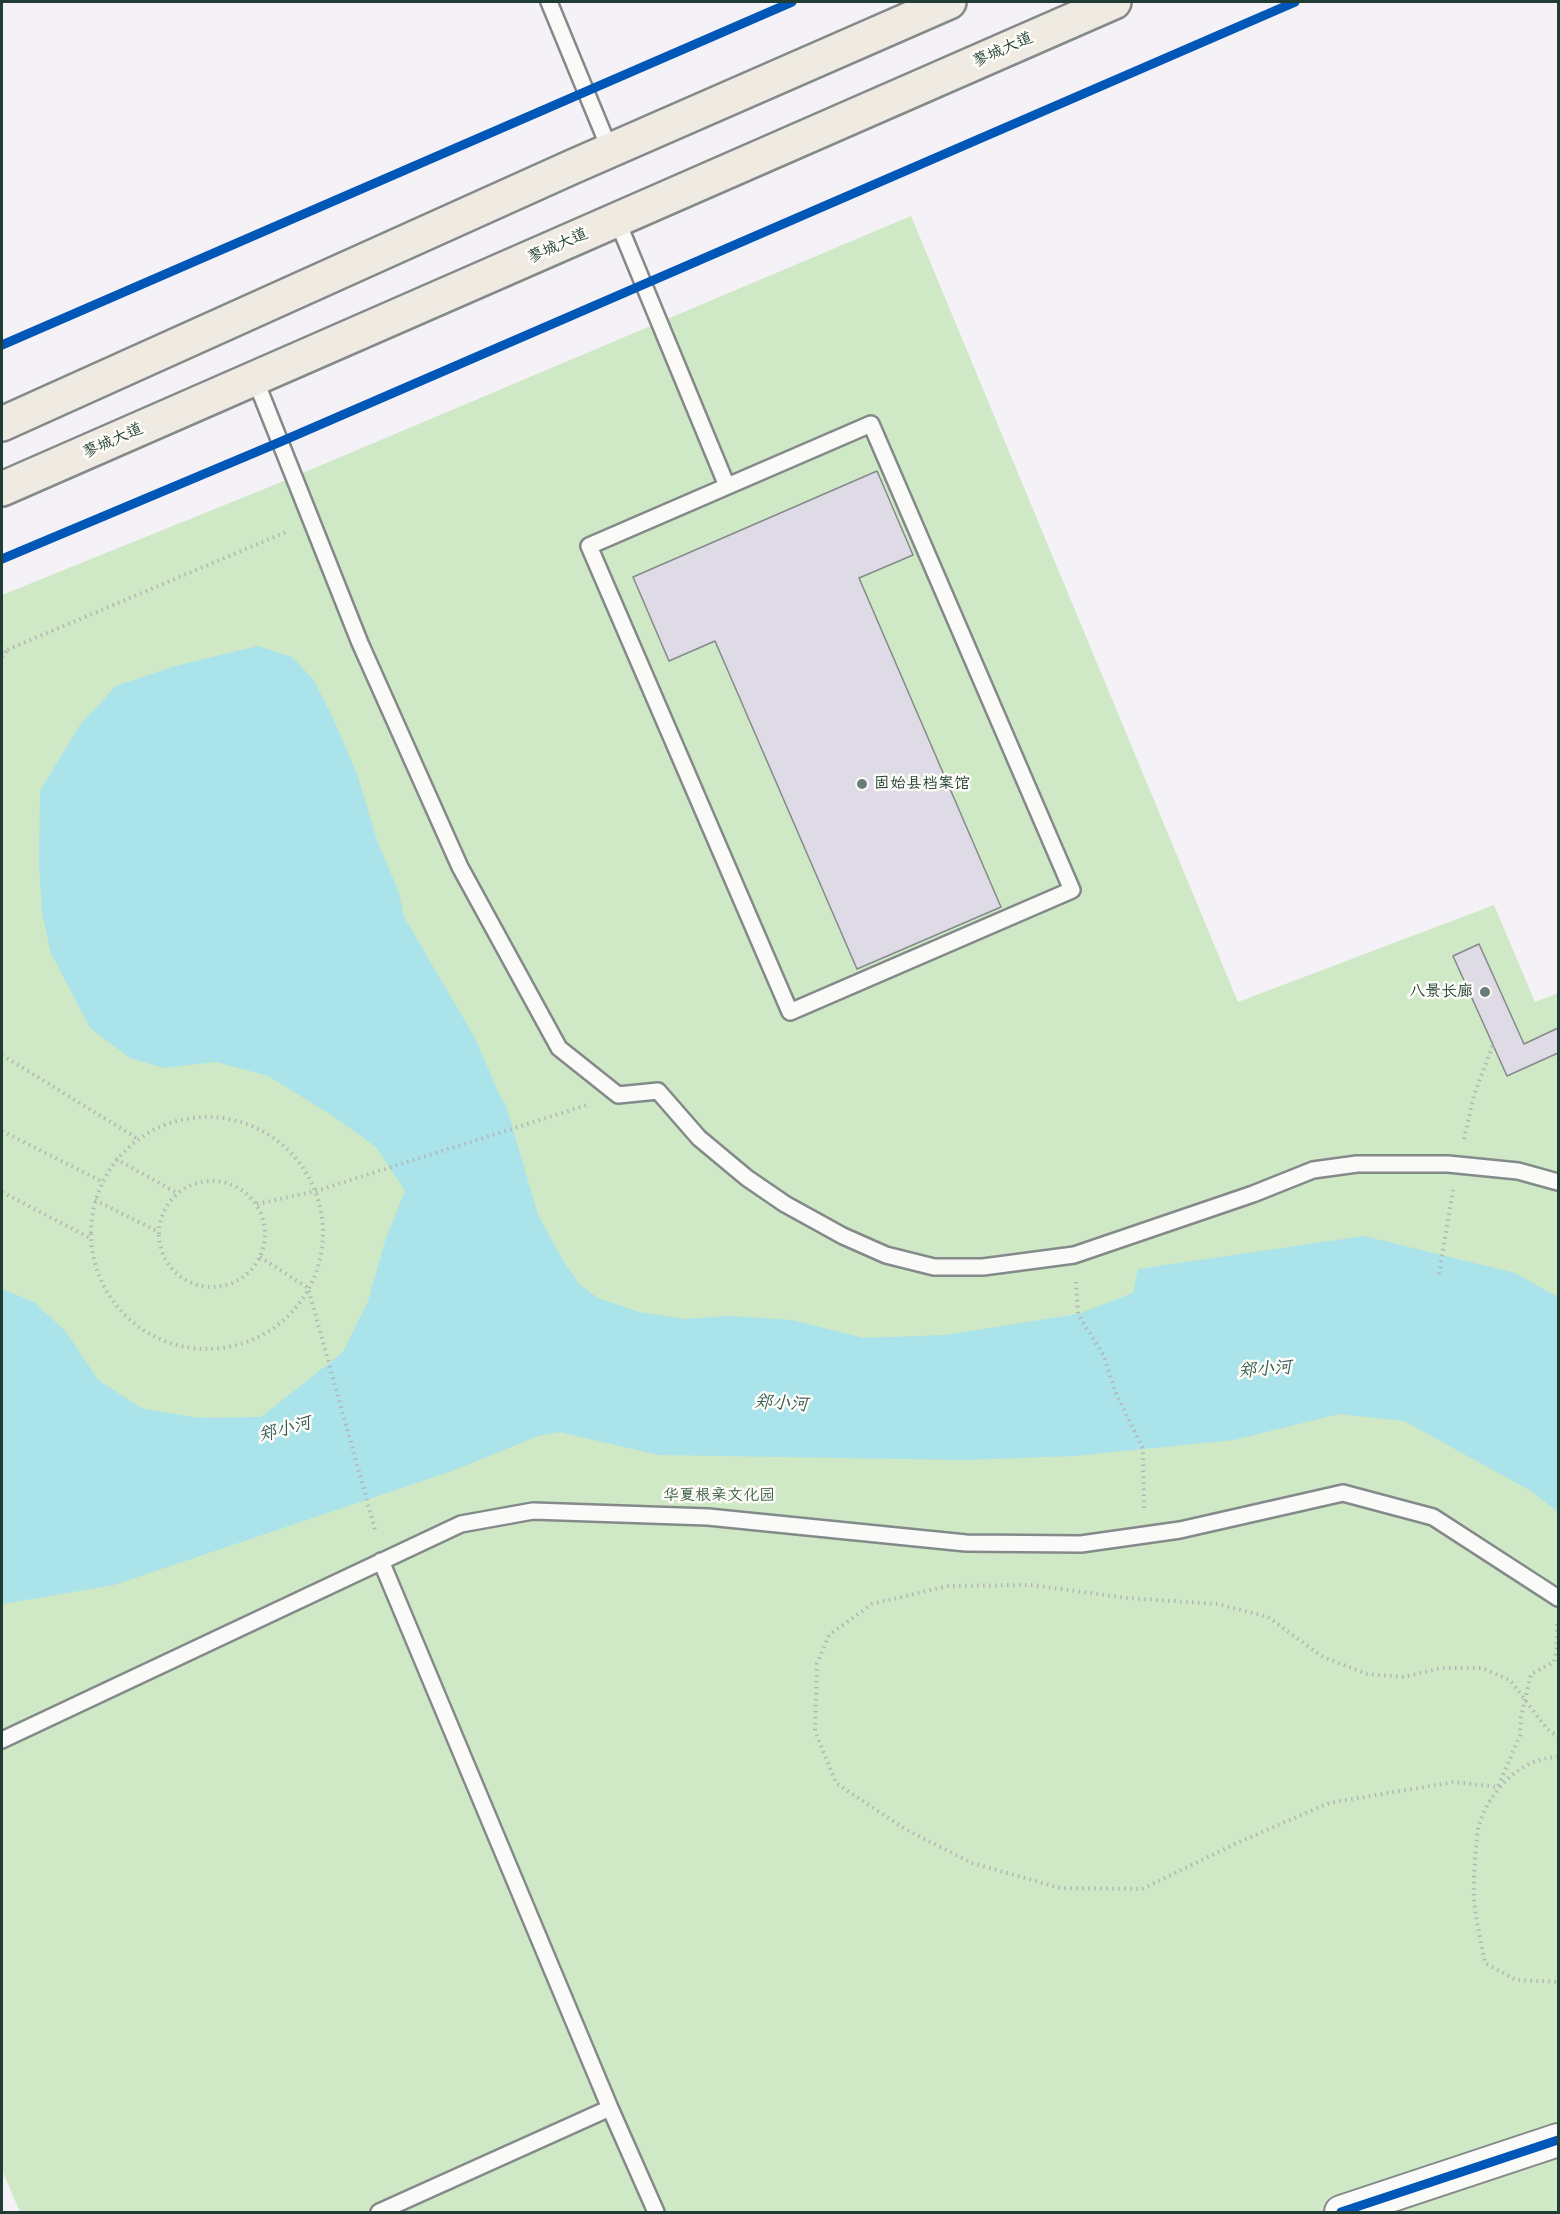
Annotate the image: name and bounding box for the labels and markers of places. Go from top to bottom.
place label: 固始县档案馆 [874,774,970,794]
marker: 固始县档案馆 [855,777,869,791]
place label: 八景长廊 [1409,982,1473,1002]
marker: 八景长廊 [1478,985,1492,999]

